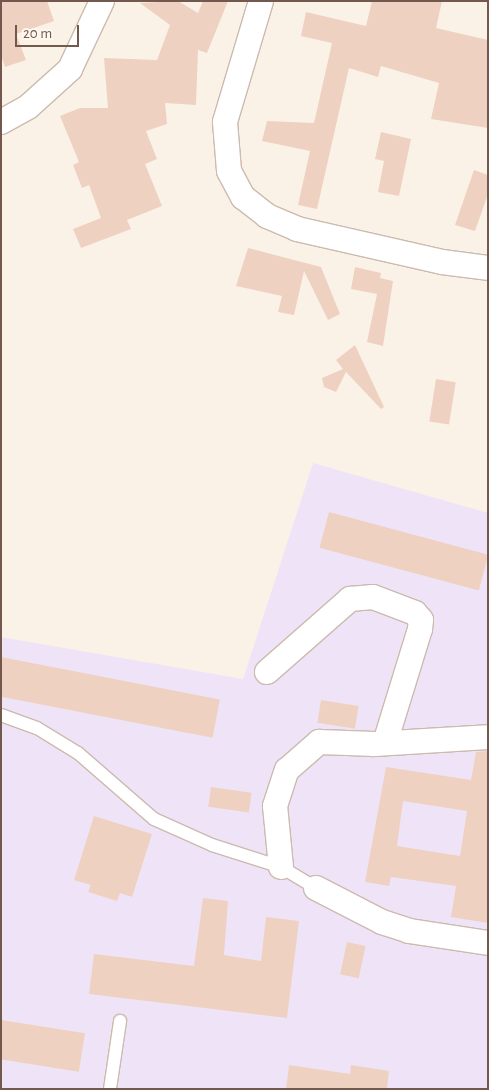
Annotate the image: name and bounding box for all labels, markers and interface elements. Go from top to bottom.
scale bar [18,15,81,47]
text: 20 m [23,26,52,41]

